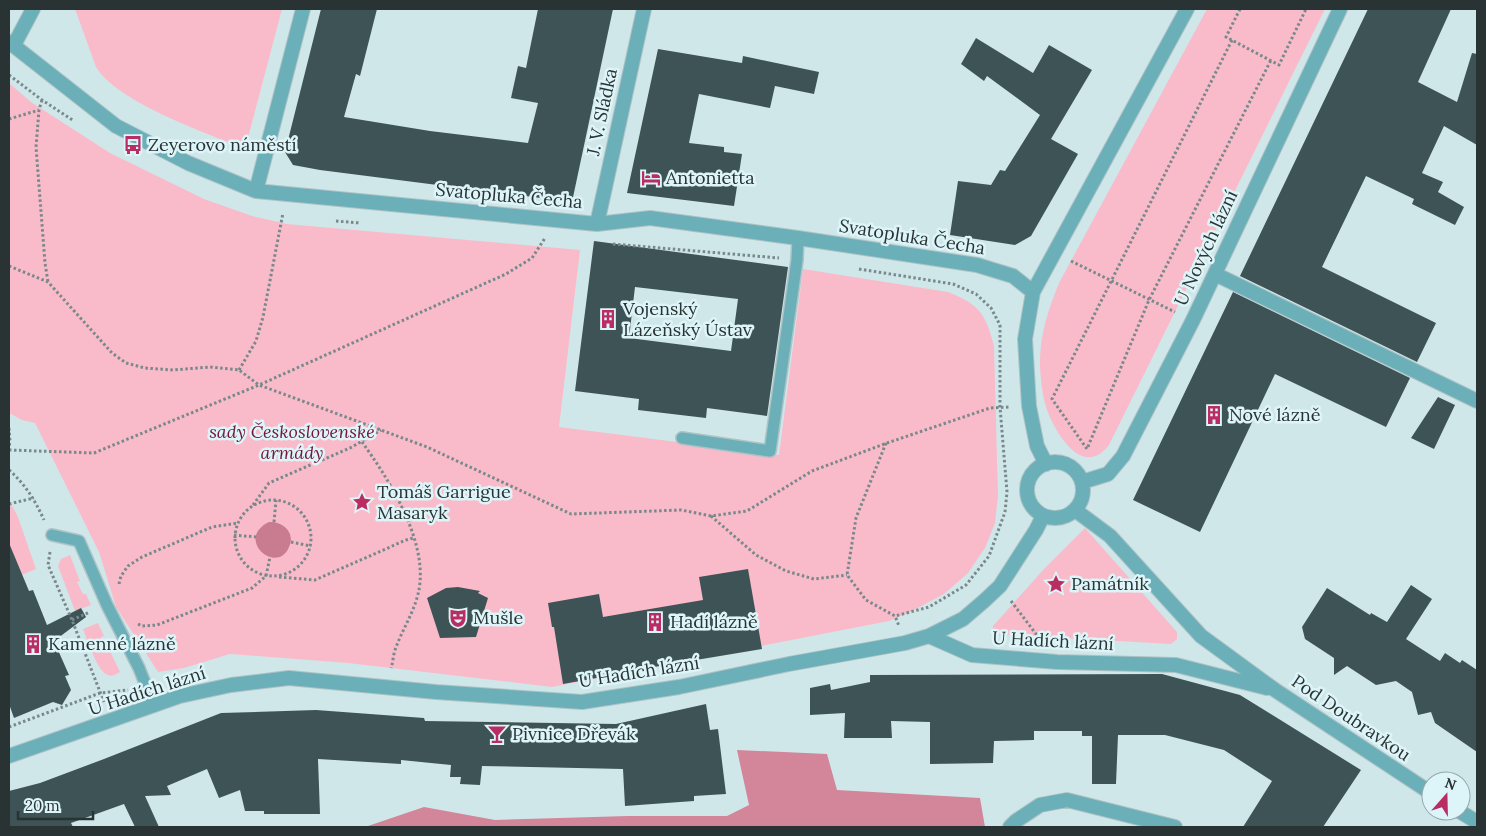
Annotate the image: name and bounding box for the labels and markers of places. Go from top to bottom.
place label: Zeyerovo náměstí [148,133,297,156]
bus stop icon: Zeyerovo náměstí [122,134,144,156]
place label: Antonietta [665,166,755,189]
hotel icon: Antonietta [640,167,662,189]
place label: Vojenský Lázeňský Ústav [622,297,753,341]
building icon: Vojenský Lázeňský Ústav [597,308,619,330]
place label: Nové lázně [1229,403,1321,426]
building icon: Nové lázně [1203,404,1225,426]
place label: Tomáš Garrigue Masaryk [377,480,511,524]
place icon: Tomáš Garrigue Masaryk [351,491,373,513]
place label: Památník [1071,572,1149,595]
place icon: Památník [1045,573,1067,595]
place label: Mušle [473,606,523,629]
theatre icon: Mušle [447,607,469,629]
place label: Hadí lázně [670,610,758,633]
building icon: Hadí lázně [644,611,666,633]
place label: Kamenné lázně [48,632,176,655]
building icon: Kamenné lázně [22,633,44,655]
place label: Pivnice Dřevák [512,722,636,745]
bar icon: Pivnice Dřevák [486,723,508,745]

